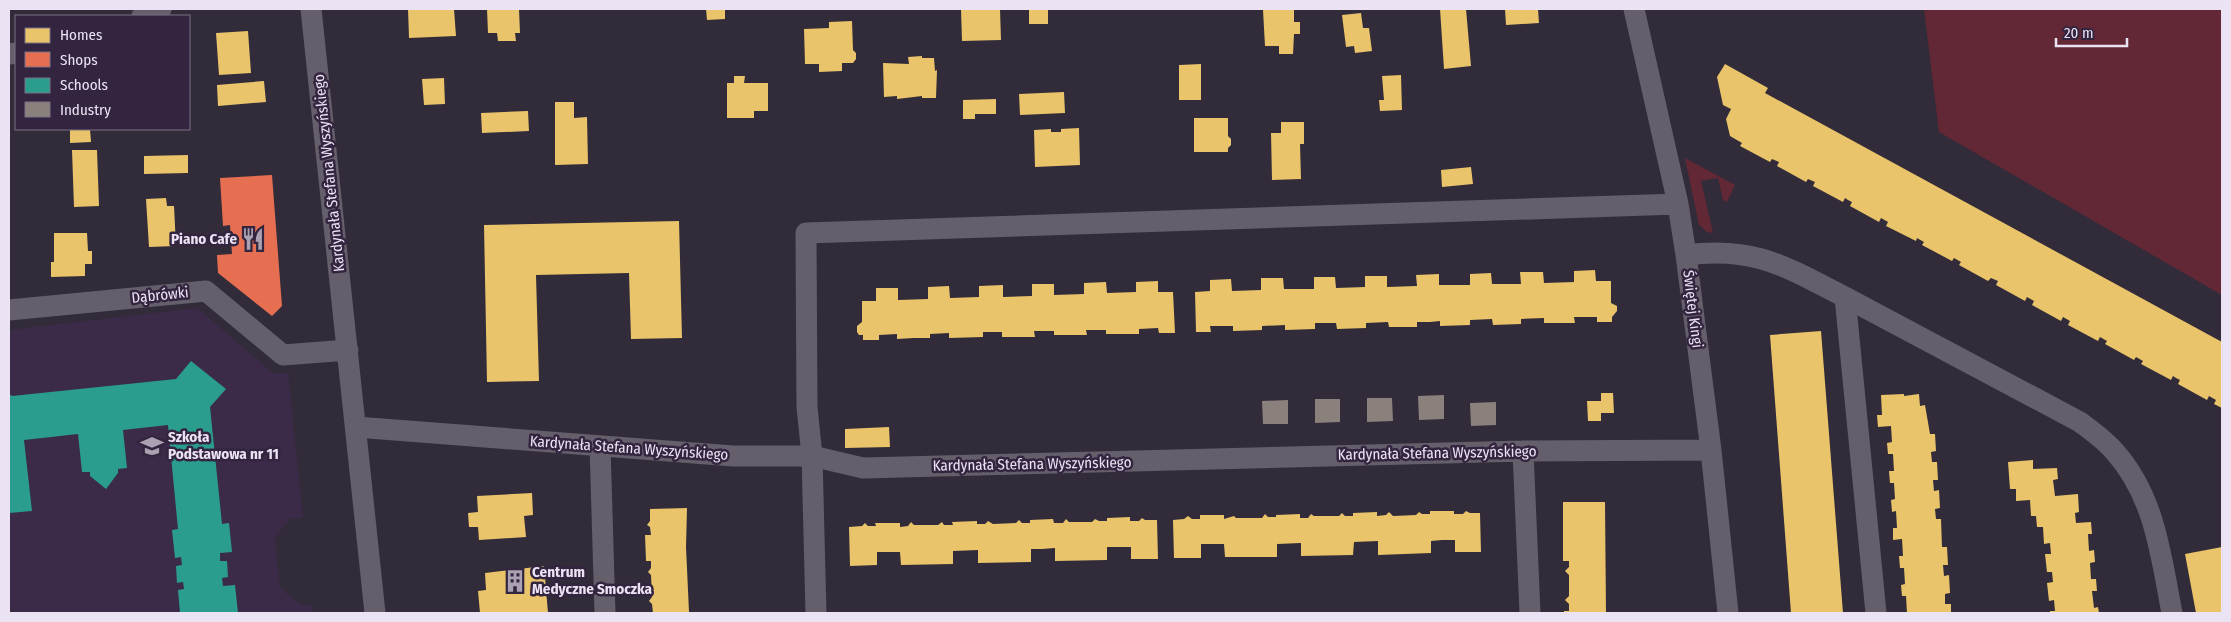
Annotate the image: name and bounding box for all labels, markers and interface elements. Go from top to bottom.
legend [15,15,190,130]
scale bar [2056,15,2127,47]
text: 20 m [2064,24,2094,42]
text: Homes [60,26,102,44]
text: Shops [60,51,98,69]
street label: Kardynała Stefana Wyszyńskiego [310,73,348,273]
text: Schools [60,76,108,94]
text: Industry [60,101,111,119]
restaurant icon: Piano Cafe [240,226,266,252]
place label: Piano Cafe [171,230,237,248]
street label: Świętej Kingi [1679,269,1707,349]
street label: Dąbrówki [131,283,189,307]
place label: Szkoła Podstawowa nr 11 [168,428,279,463]
street label: Kardynała Stefana Wyszyńskiego [529,432,729,464]
school or university icon: Szkoła Podstawowa nr 11 [139,433,165,459]
street label: Kardynała Stefana Wyszyńskiego [1337,442,1537,464]
street label: Kardynała Stefana Wyszyńskiego [932,453,1132,475]
place label: Centrum Medyczne Smoczka [532,563,652,598]
building icon: Centrum Medyczne Smoczka [502,568,528,594]

